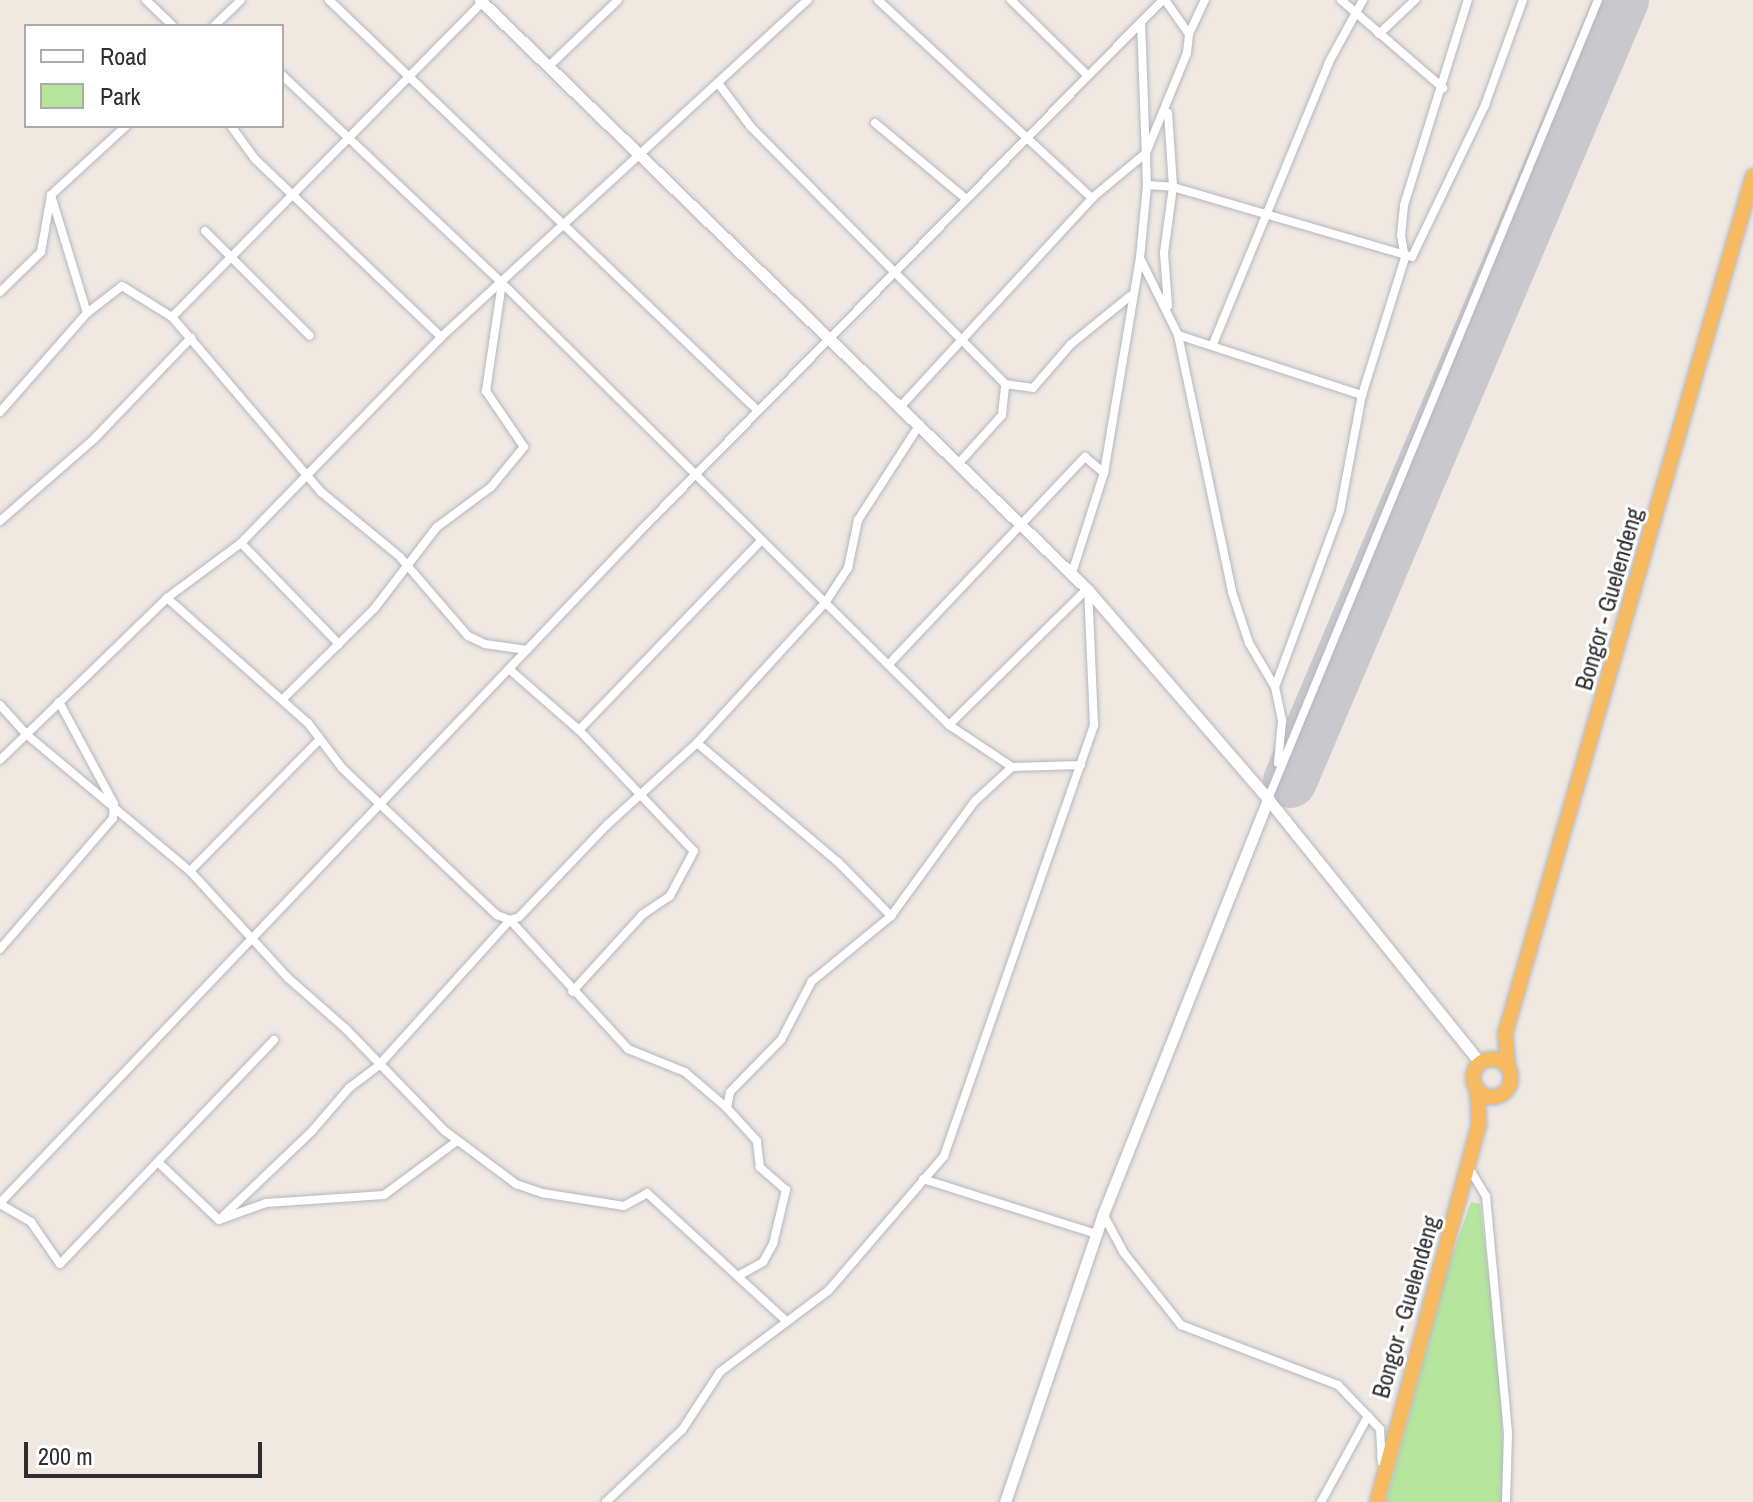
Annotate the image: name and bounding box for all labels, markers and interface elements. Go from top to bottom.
legend [24,24,284,128]
text: Road [100,40,147,72]
text: Park [100,80,140,112]
street label: Bongor - Guelendeng [1569,505,1649,693]
street label: Bongor - Guelendeng [1366,1213,1446,1401]
scale bar [28,1426,266,1476]
text: 200 m [38,1440,93,1472]

